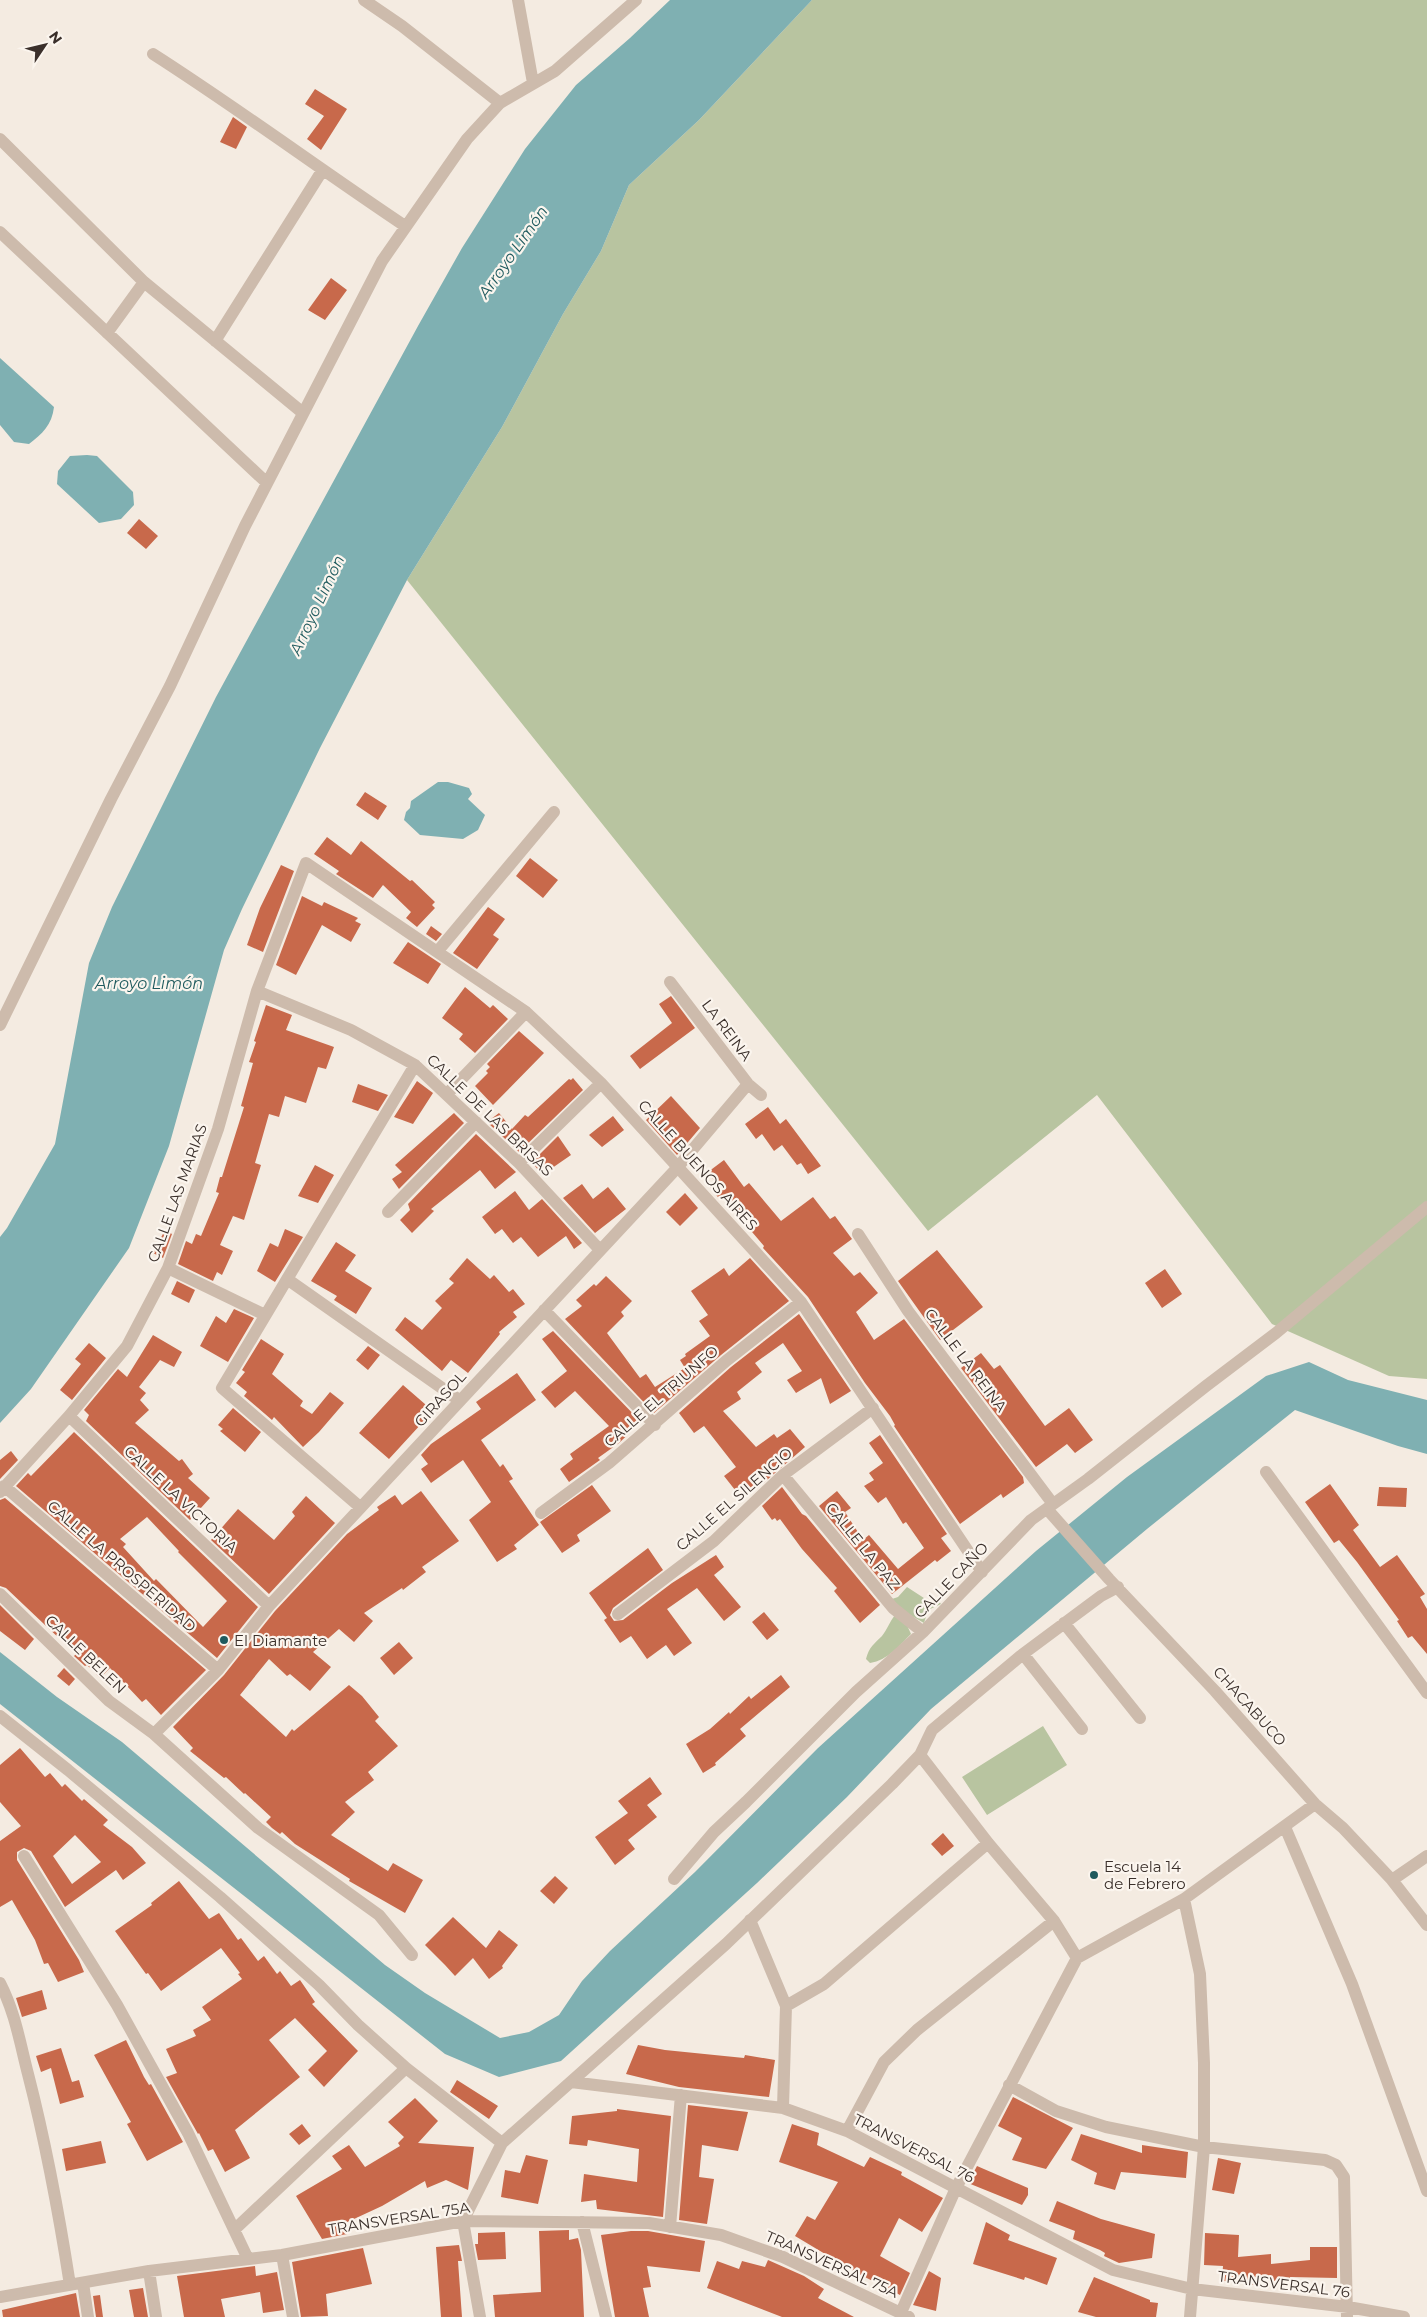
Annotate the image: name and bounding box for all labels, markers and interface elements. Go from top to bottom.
north arrow [20,20,70,70]
text: N [45,28,66,47]
water label: Arroyo Limón [474,202,552,302]
water label: Arroyo Limón [285,552,348,659]
water label: Arroyo Limón [94,974,203,993]
street label: LA REINA [698,996,756,1065]
street label: CALLE DE LAS BRISAS [423,1050,557,1180]
street label: CALLE BUENOS AIRES [634,1096,762,1234]
street label: CALLE LAS MARIAS [143,1121,211,1265]
street label: CALLE LA REINA [921,1305,1011,1416]
street label: CALLE EL TRIUNFO [600,1341,722,1451]
street label: GIRASOL [410,1367,470,1431]
street label: CALLE LA VICTORIA [120,1441,242,1557]
street label: CALLE EL SILENCIO [672,1443,796,1555]
street label: CALLE LA PROSPERIDAD [44,1496,200,1636]
street label: CALLE LA PAZ [822,1498,904,1594]
street label: CALLE CAÑO [910,1538,992,1622]
street label: CALLE BELEN [42,1611,130,1697]
place label: El Diamante [234,1631,327,1650]
marker: El Diamante [218,1634,230,1646]
street label: CHACABUCO [1209,1662,1291,1750]
place label: Escuela 14 de Febrero [1104,1857,1186,1893]
marker: Escuela 14 de Febrero [1088,1869,1100,1881]
street label: TRANSVERSAL 76 [850,2109,978,2187]
street label: TRANSVERSAL 75A [327,2197,471,2239]
street label: TRANSVERSAL 75A [763,2226,902,2302]
street label: TRANSVERSAL 76 [1217,2266,1351,2302]

